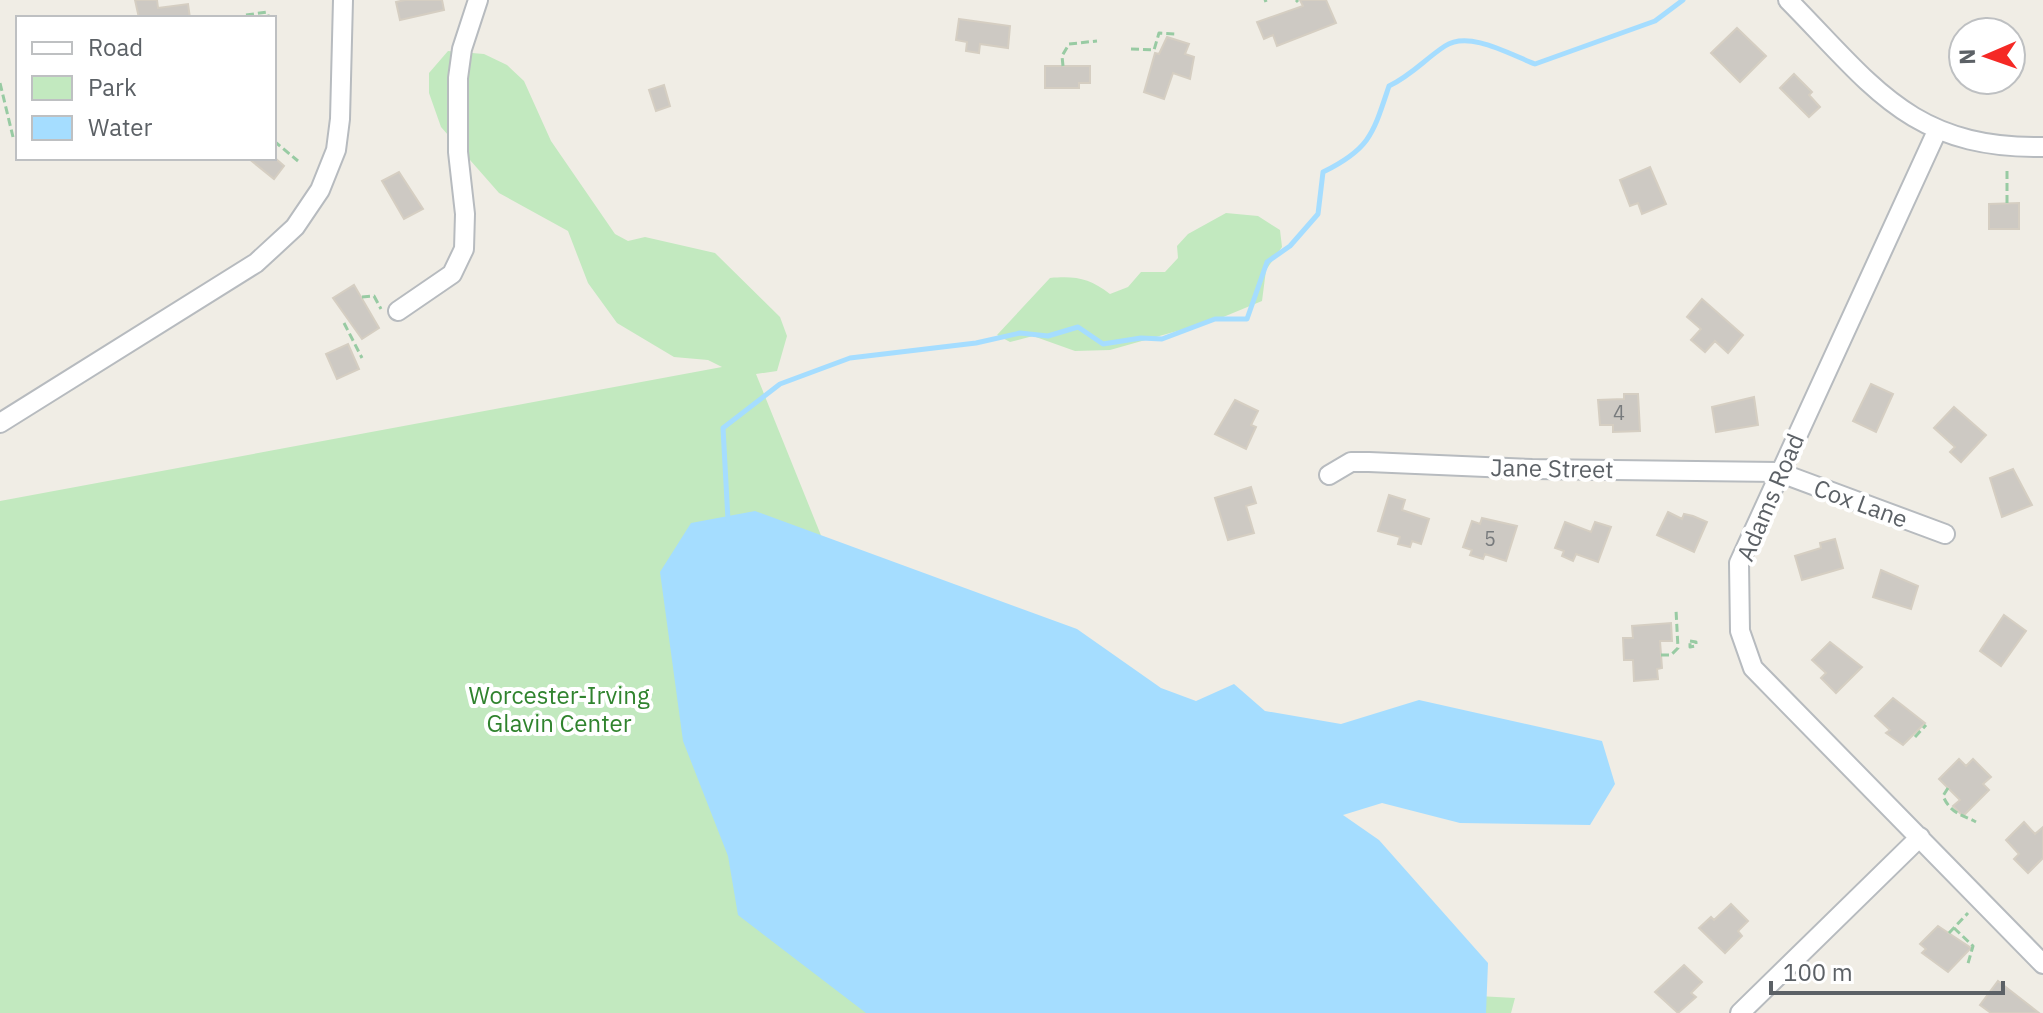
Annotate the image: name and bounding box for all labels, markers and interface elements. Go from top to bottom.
legend [16,16,276,160]
north arrow [1947,16,2027,96]
text: Road [88,31,143,63]
text: N [1952,48,1981,65]
text: Park [88,71,137,103]
text: Water [88,111,152,143]
house number: 4 [1613,399,1625,426]
street label: Adams Road [1729,428,1811,566]
street label: Jane Street [1490,451,1614,485]
street label: Cox Lane [1810,471,1912,535]
house number: 5 [1484,525,1496,552]
park label: Worcester-Irving Glavin Center [468,679,650,739]
scale bar [1771,945,2003,995]
text: 100 m [1783,956,1853,988]

